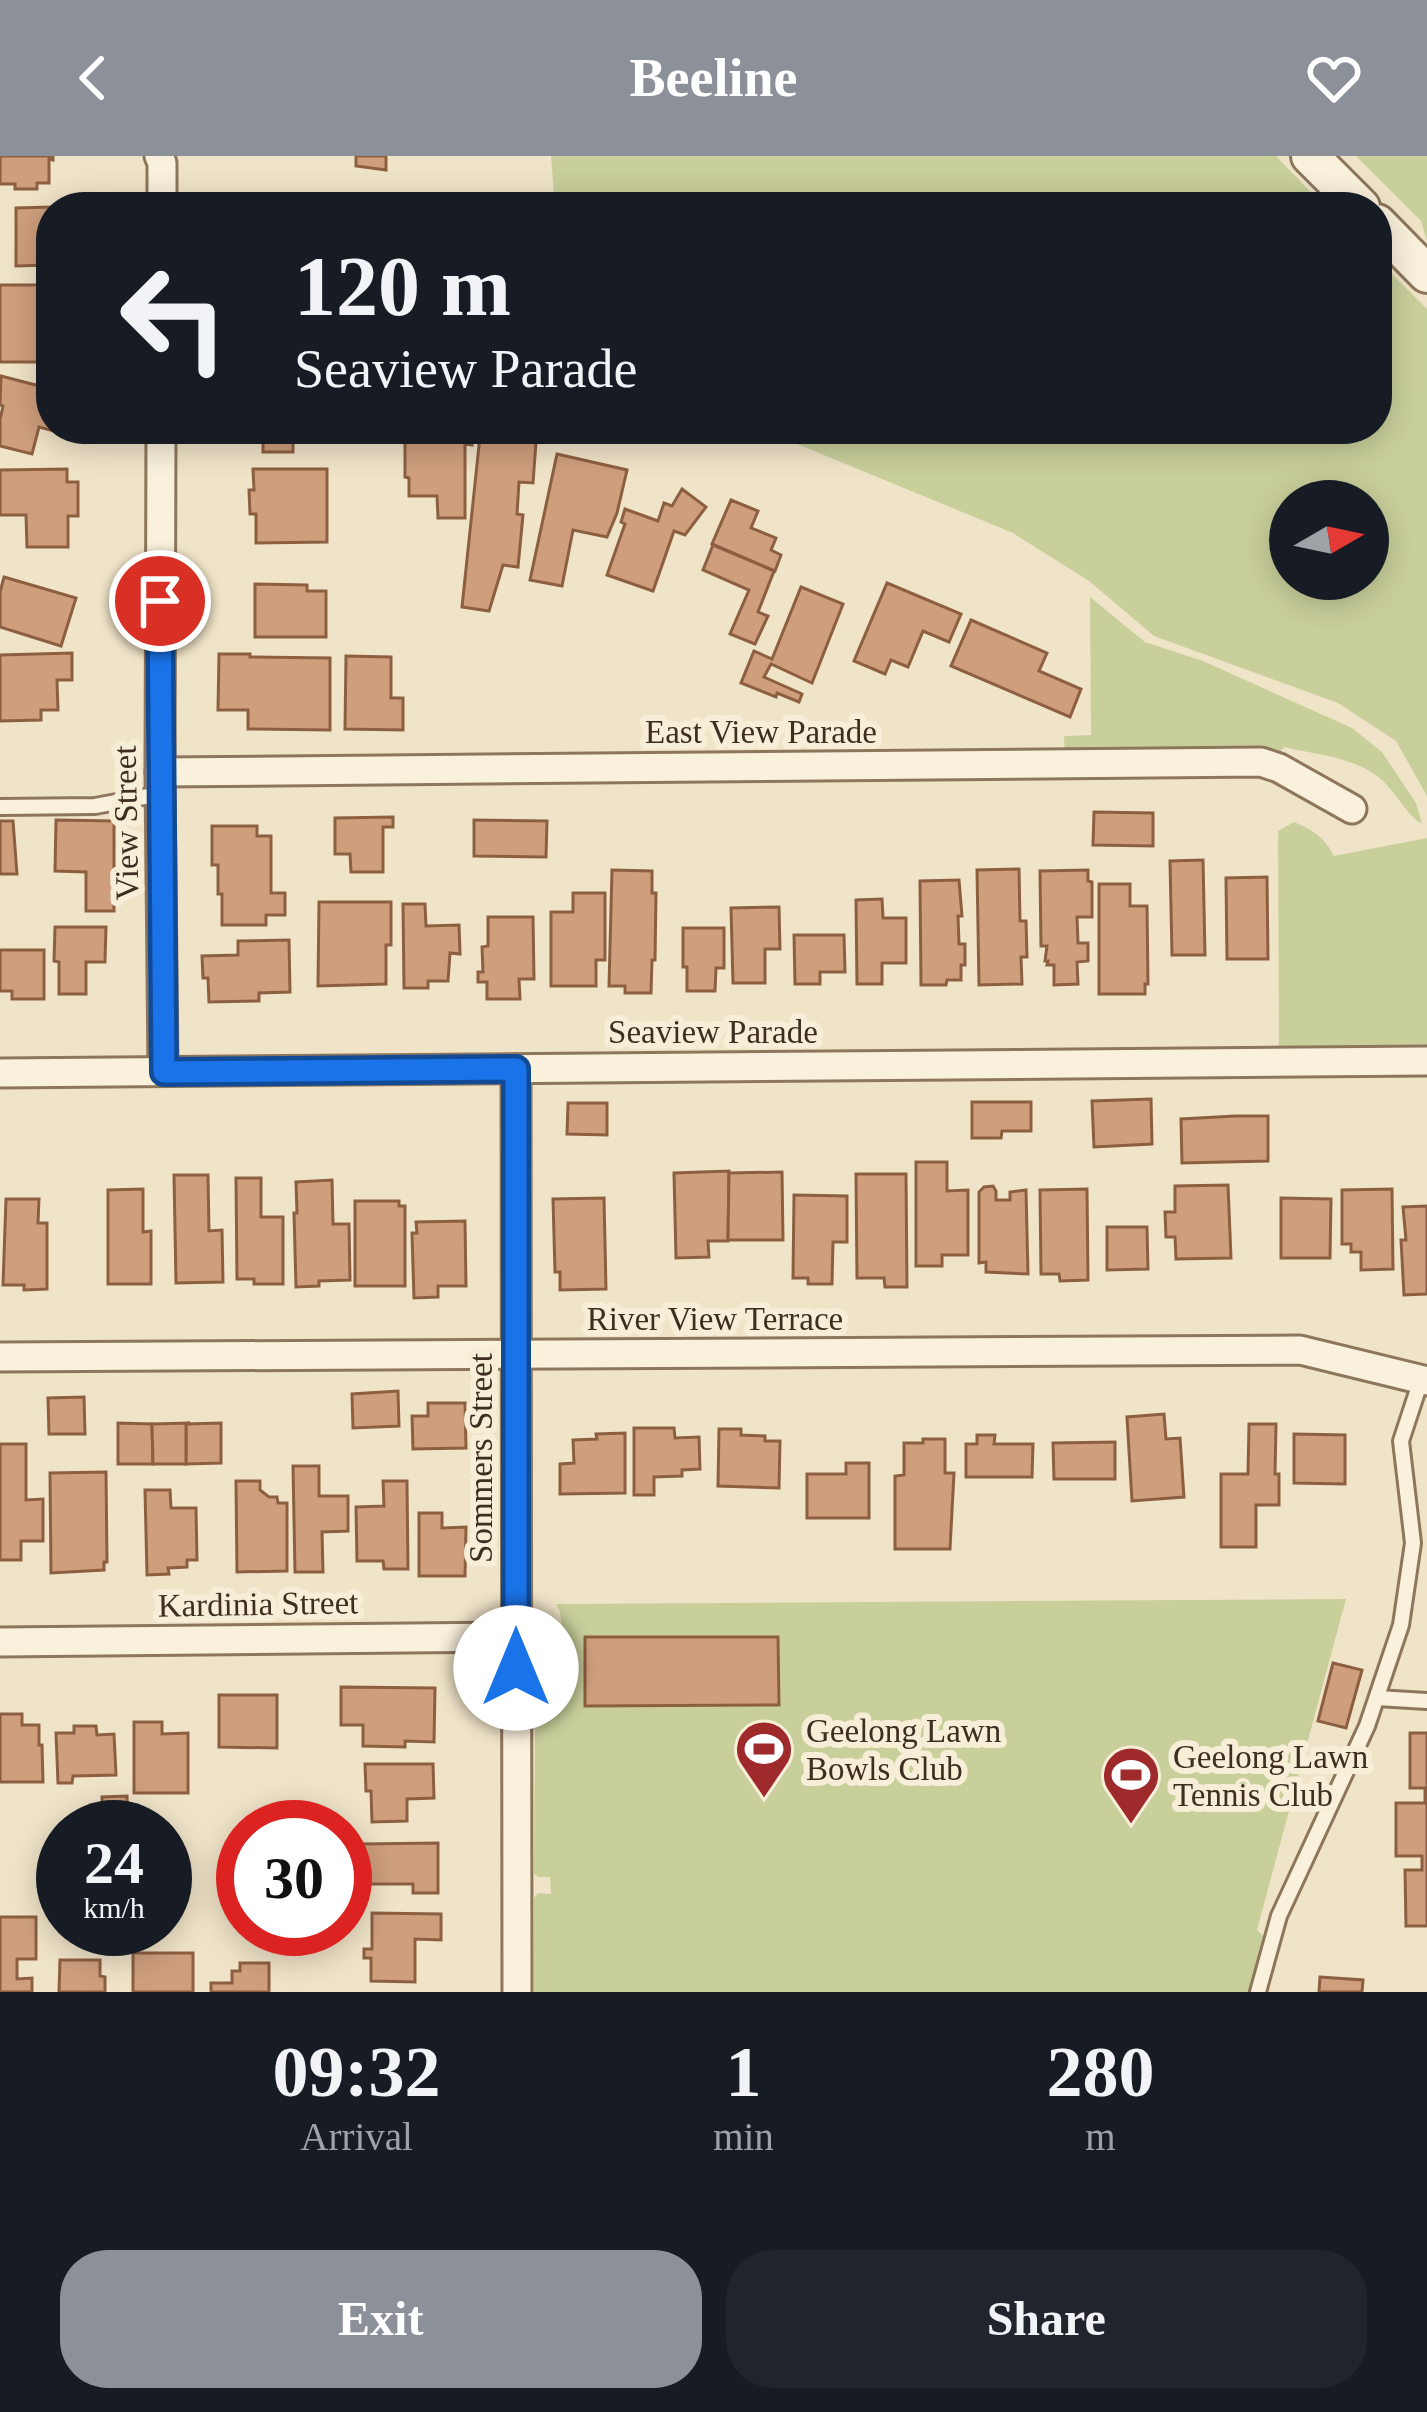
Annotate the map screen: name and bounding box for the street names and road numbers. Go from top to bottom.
street label: East View Parade [645,714,877,750]
street label: View Street [107,745,145,901]
street label: Seaview Parade [608,1014,818,1050]
street label: River View Terrace [587,1301,843,1337]
street label: Sommers Street [463,1353,499,1563]
street label: Kardinia Street [157,1584,359,1624]

